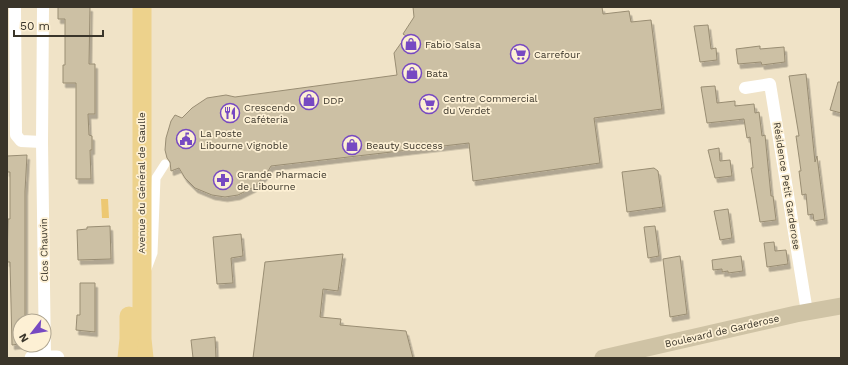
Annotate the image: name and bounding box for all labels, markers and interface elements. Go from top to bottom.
scale bar [14,12,103,38]
text: 50 m [20,19,50,33]
shop icon: Fabio Salsa [400,33,422,55]
place label: Fabio Salsa [425,39,481,50]
supermarket icon: Carrefour [509,43,531,65]
place label: Carrefour [534,49,580,60]
shop icon: Bata [401,62,423,84]
place label: Bata [426,68,448,79]
shop icon: DDP [298,89,320,111]
supermarket icon: Centre Commercial du Verdet [418,93,440,115]
place label: Centre Commercial du Verdet [443,93,538,116]
place label: DDP [323,95,344,106]
restaurant icon: Crescendo Caféteria [219,102,241,124]
place label: Crescendo Caféteria [244,102,296,125]
street label: Avenue du Général de Gaulle [136,112,147,254]
street label: Résidence Petit Garderose [771,121,803,251]
public building icon: La Poste Libourne Vignoble [175,128,197,150]
place label: La Poste Libourne Vignoble [200,128,288,151]
shop icon: Beauty Success [341,134,363,156]
place label: Beauty Success [366,140,443,151]
pharmacy icon: Grande Pharmacie de Libourne [212,169,234,191]
place label: Grande Pharmacie de Libourne [237,169,327,192]
street label: Clos Chauvin [38,218,50,282]
street label: Boulevard de Garderose [664,312,780,350]
north arrow [12,313,52,353]
text: N [16,331,32,345]

